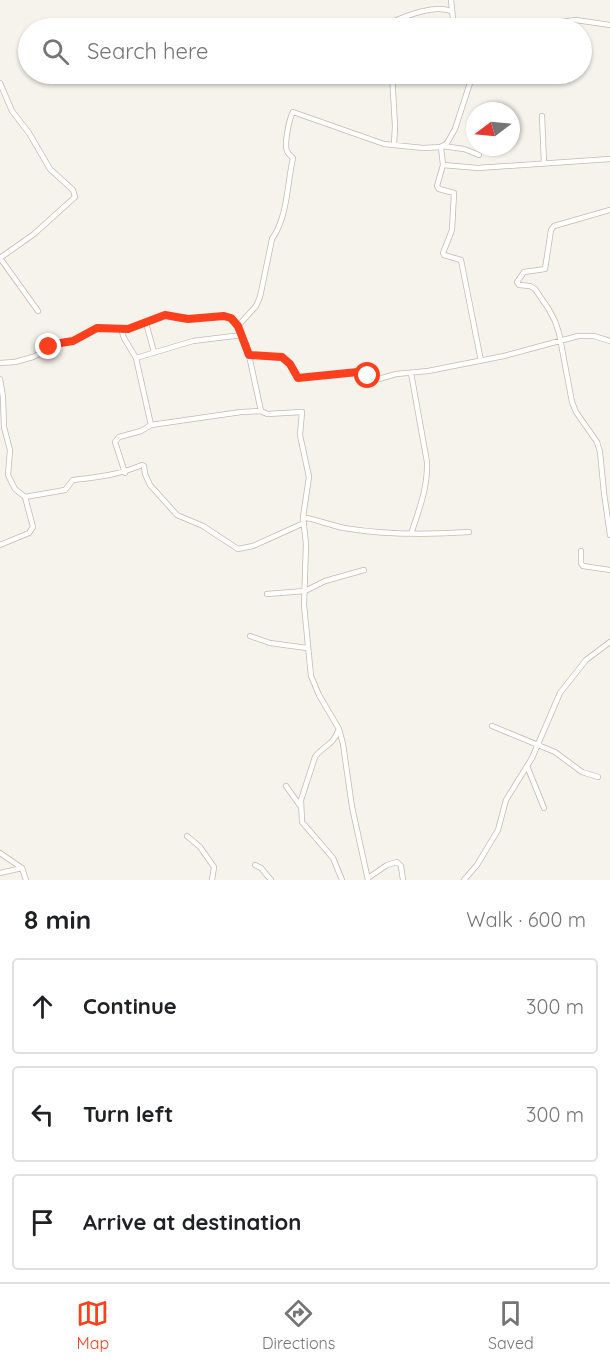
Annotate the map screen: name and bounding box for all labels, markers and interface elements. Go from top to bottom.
search box [18,18,592,84]
icon: search [39,35,72,68]
text: Search here [87,37,208,65]
north arrow [466,102,520,156]
route end [35,333,61,359]
route start [354,362,380,388]
text: 8 min [24,903,91,936]
text: Walk · 600 m [466,907,586,932]
icon: ahead [26,990,59,1023]
text: Continue [83,992,177,1020]
text: 300 m [526,994,584,1019]
icon: left [26,1098,59,1131]
text: Turn left [83,1100,173,1128]
text: 300 m [526,1102,584,1127]
icon: arrive [26,1206,59,1239]
text: Arrive at destination [83,1208,301,1236]
tab: Map [76,1297,109,1353]
tab: Directions [262,1297,335,1353]
tab: Saved [488,1297,534,1353]

